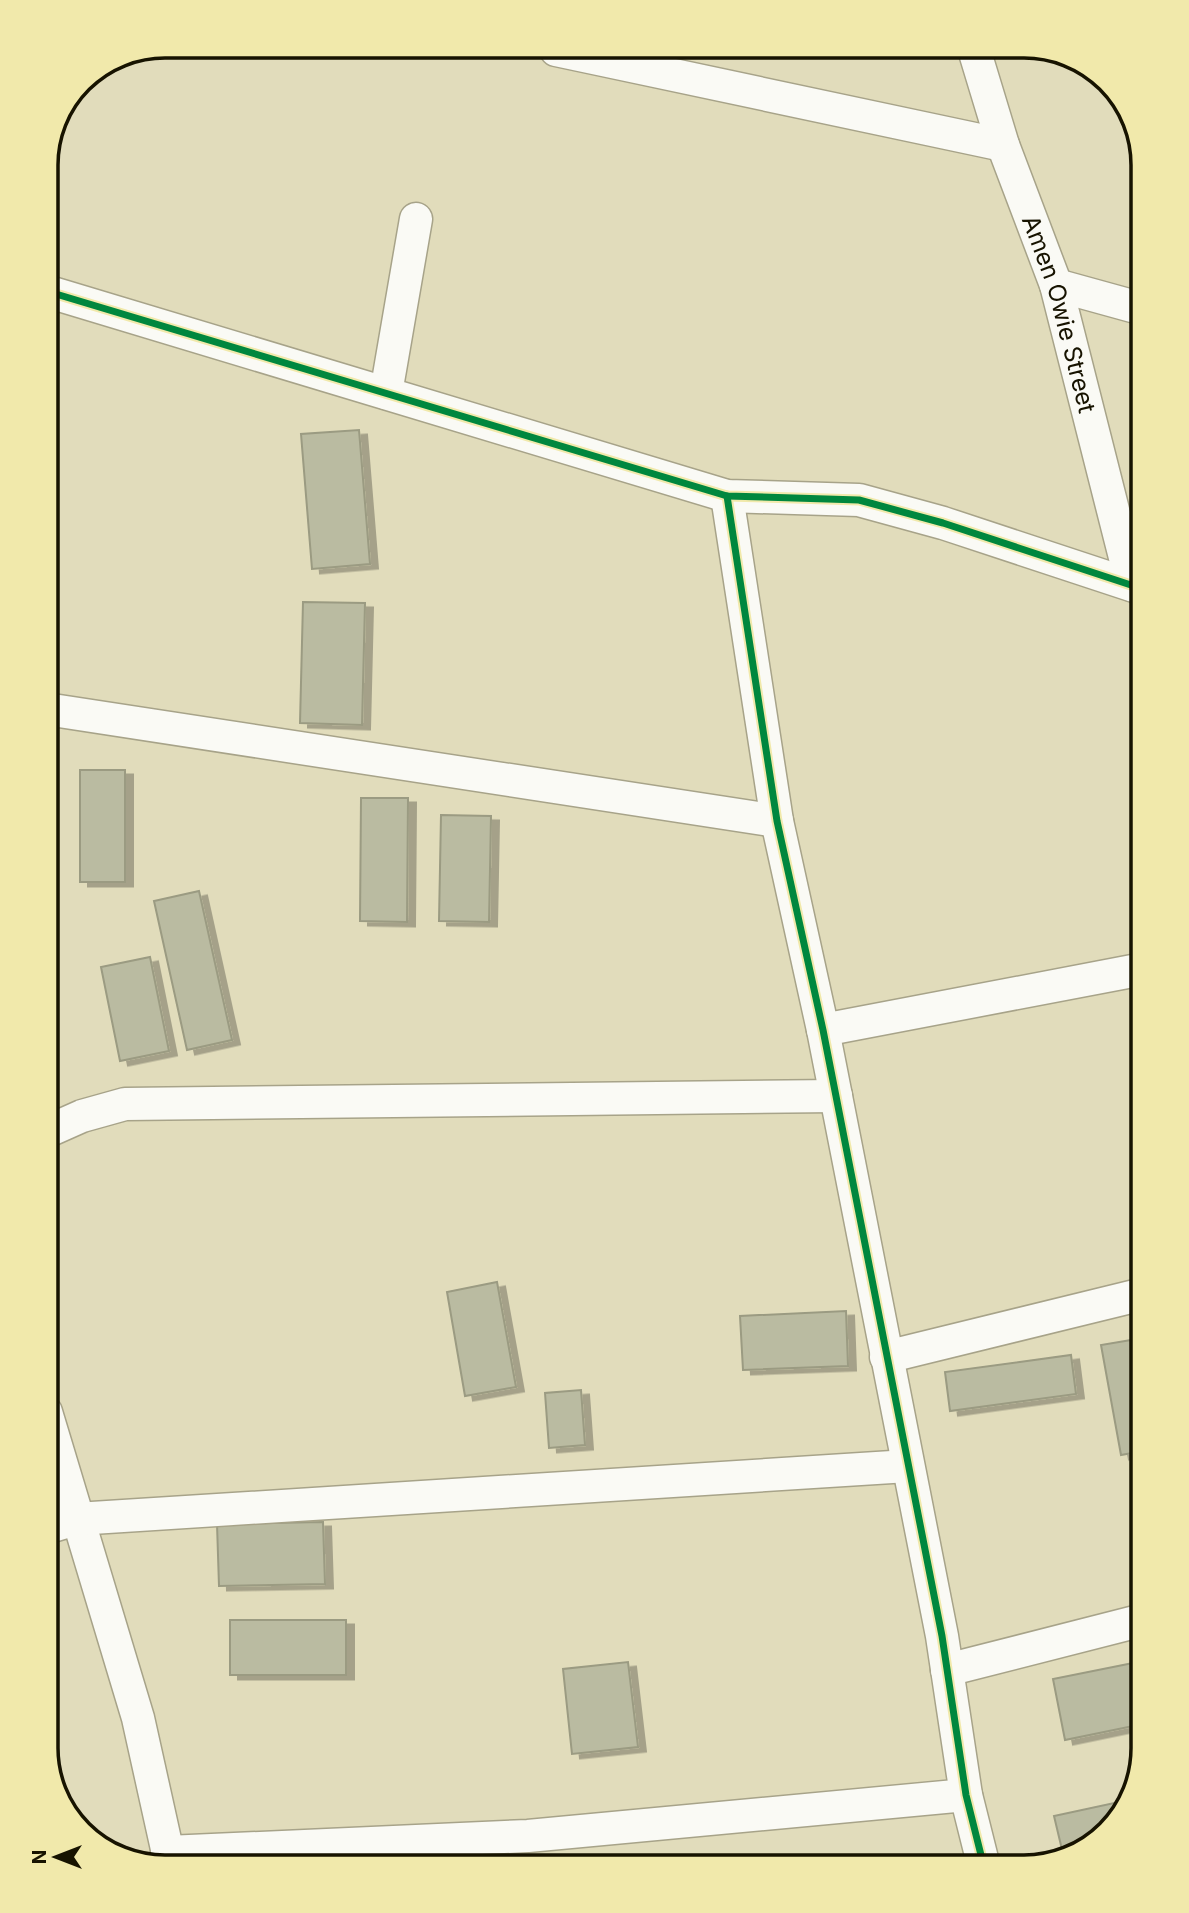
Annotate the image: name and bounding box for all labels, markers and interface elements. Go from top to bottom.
street label: Amen Owie Street [1016,211,1102,416]
north arrow [21,1822,91,1892]
text: N [28,1850,51,1864]

